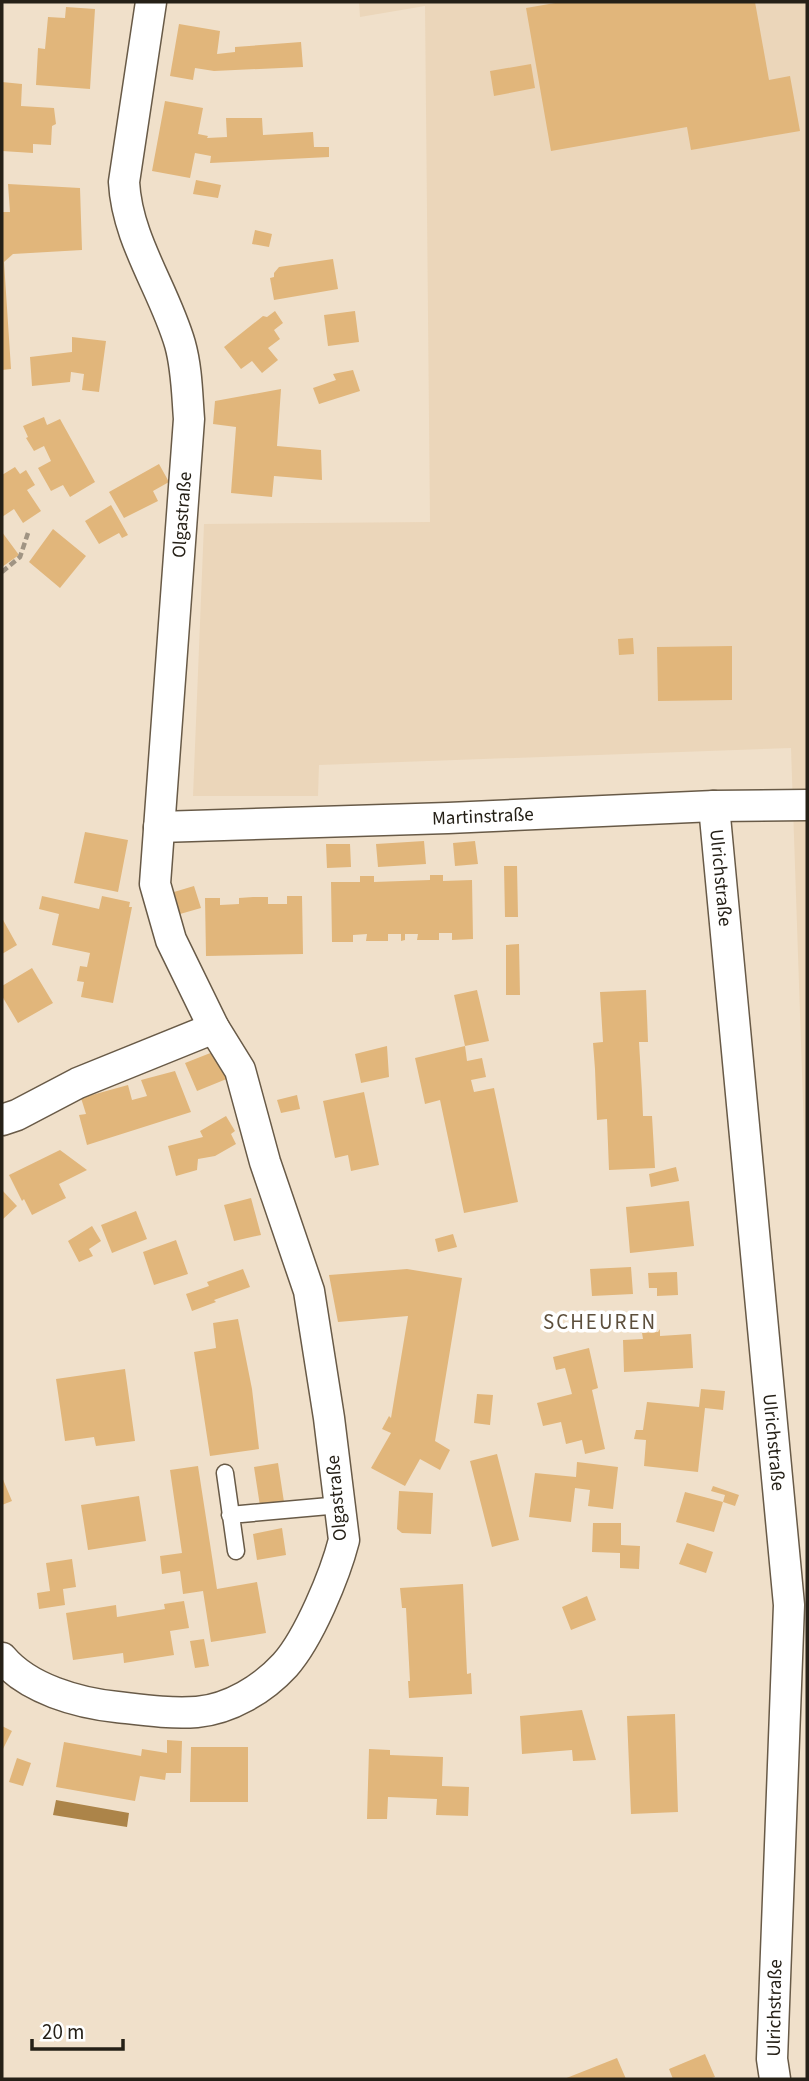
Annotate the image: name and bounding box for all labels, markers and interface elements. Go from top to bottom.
street label: Olgastraße [165,471,199,559]
street label: Martinstraße [432,801,534,832]
street label: Ulrichstraße [703,828,739,928]
district label: SCHEUREN [543,1307,657,1337]
street label: Ulrichstraße [756,1392,792,1492]
street label: Olgastraße [320,1454,354,1542]
street label: Ulrichstraße [761,1959,789,2057]
scale bar [32,2008,122,2052]
text: 20 m [42,2017,84,2047]

